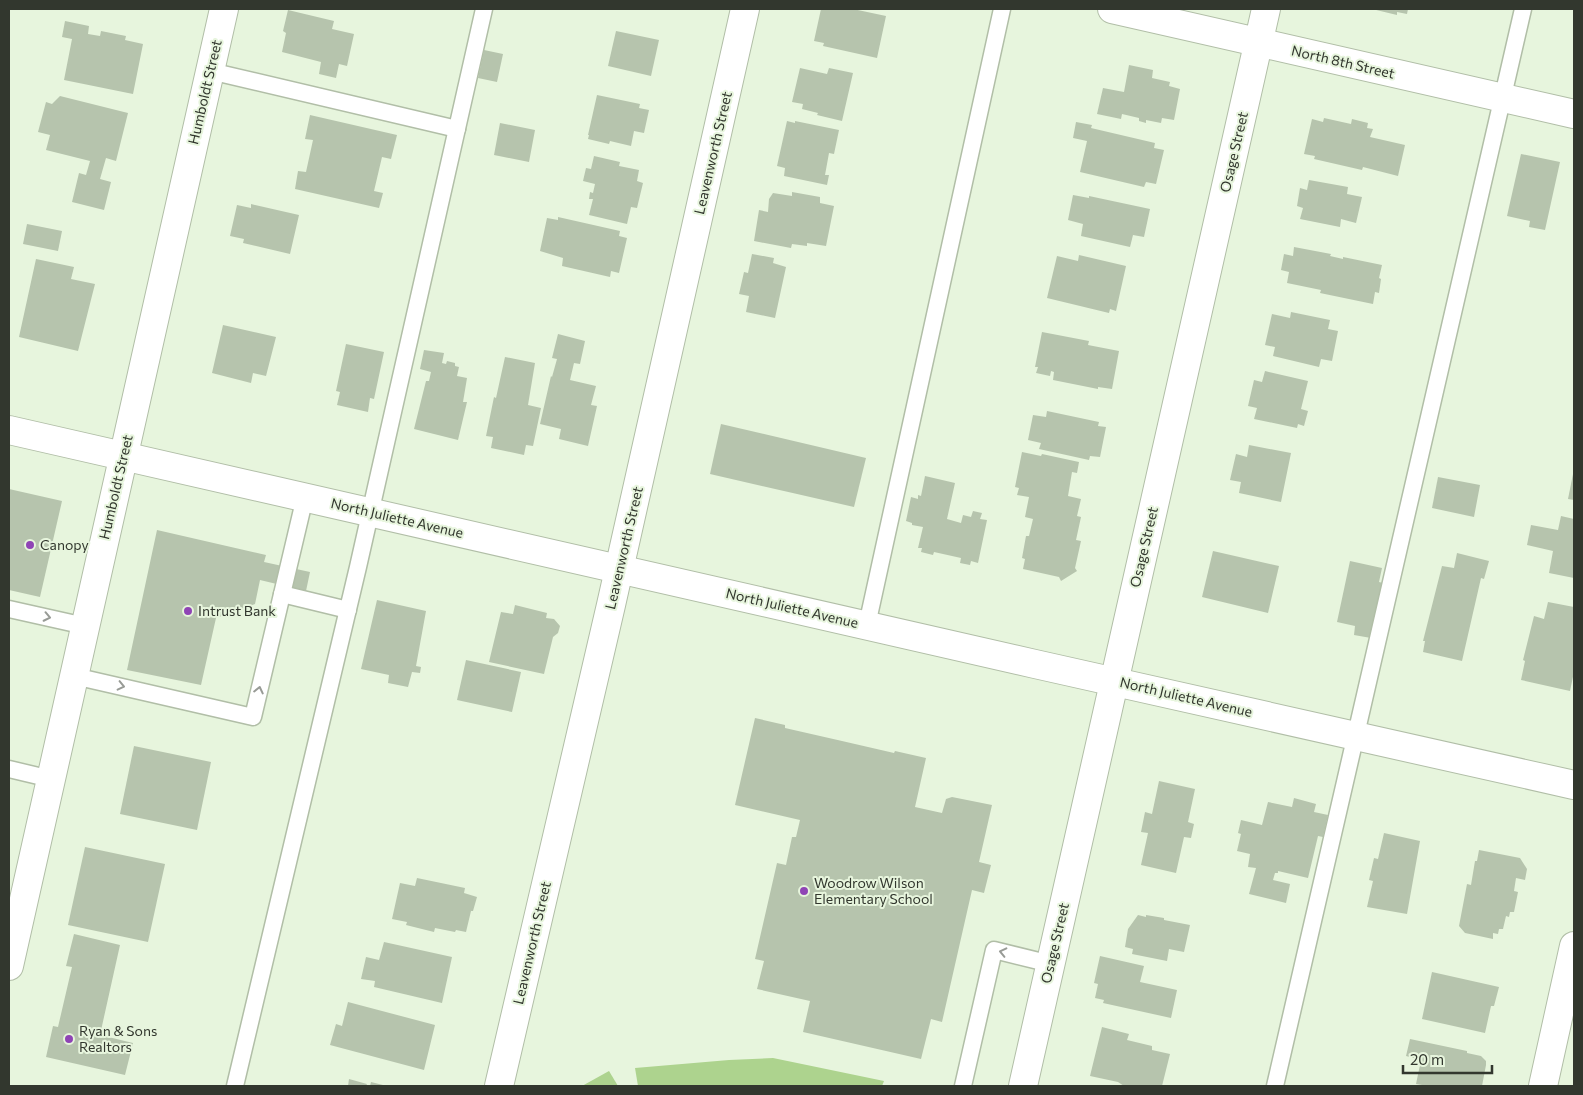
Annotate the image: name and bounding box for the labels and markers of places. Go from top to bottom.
place label: Canopy [40,536,89,553]
marker: Canopy [24,539,36,551]
place label: Intrust Bank [198,602,276,619]
marker: Intrust Bank [182,605,194,617]
place label: Woodrow Wilson Elementary School [814,874,933,907]
marker: Woodrow Wilson Elementary School [798,885,810,897]
place label: Ryan & Sons Realtors [79,1022,157,1055]
marker: Ryan & Sons Realtors [63,1033,75,1045]

